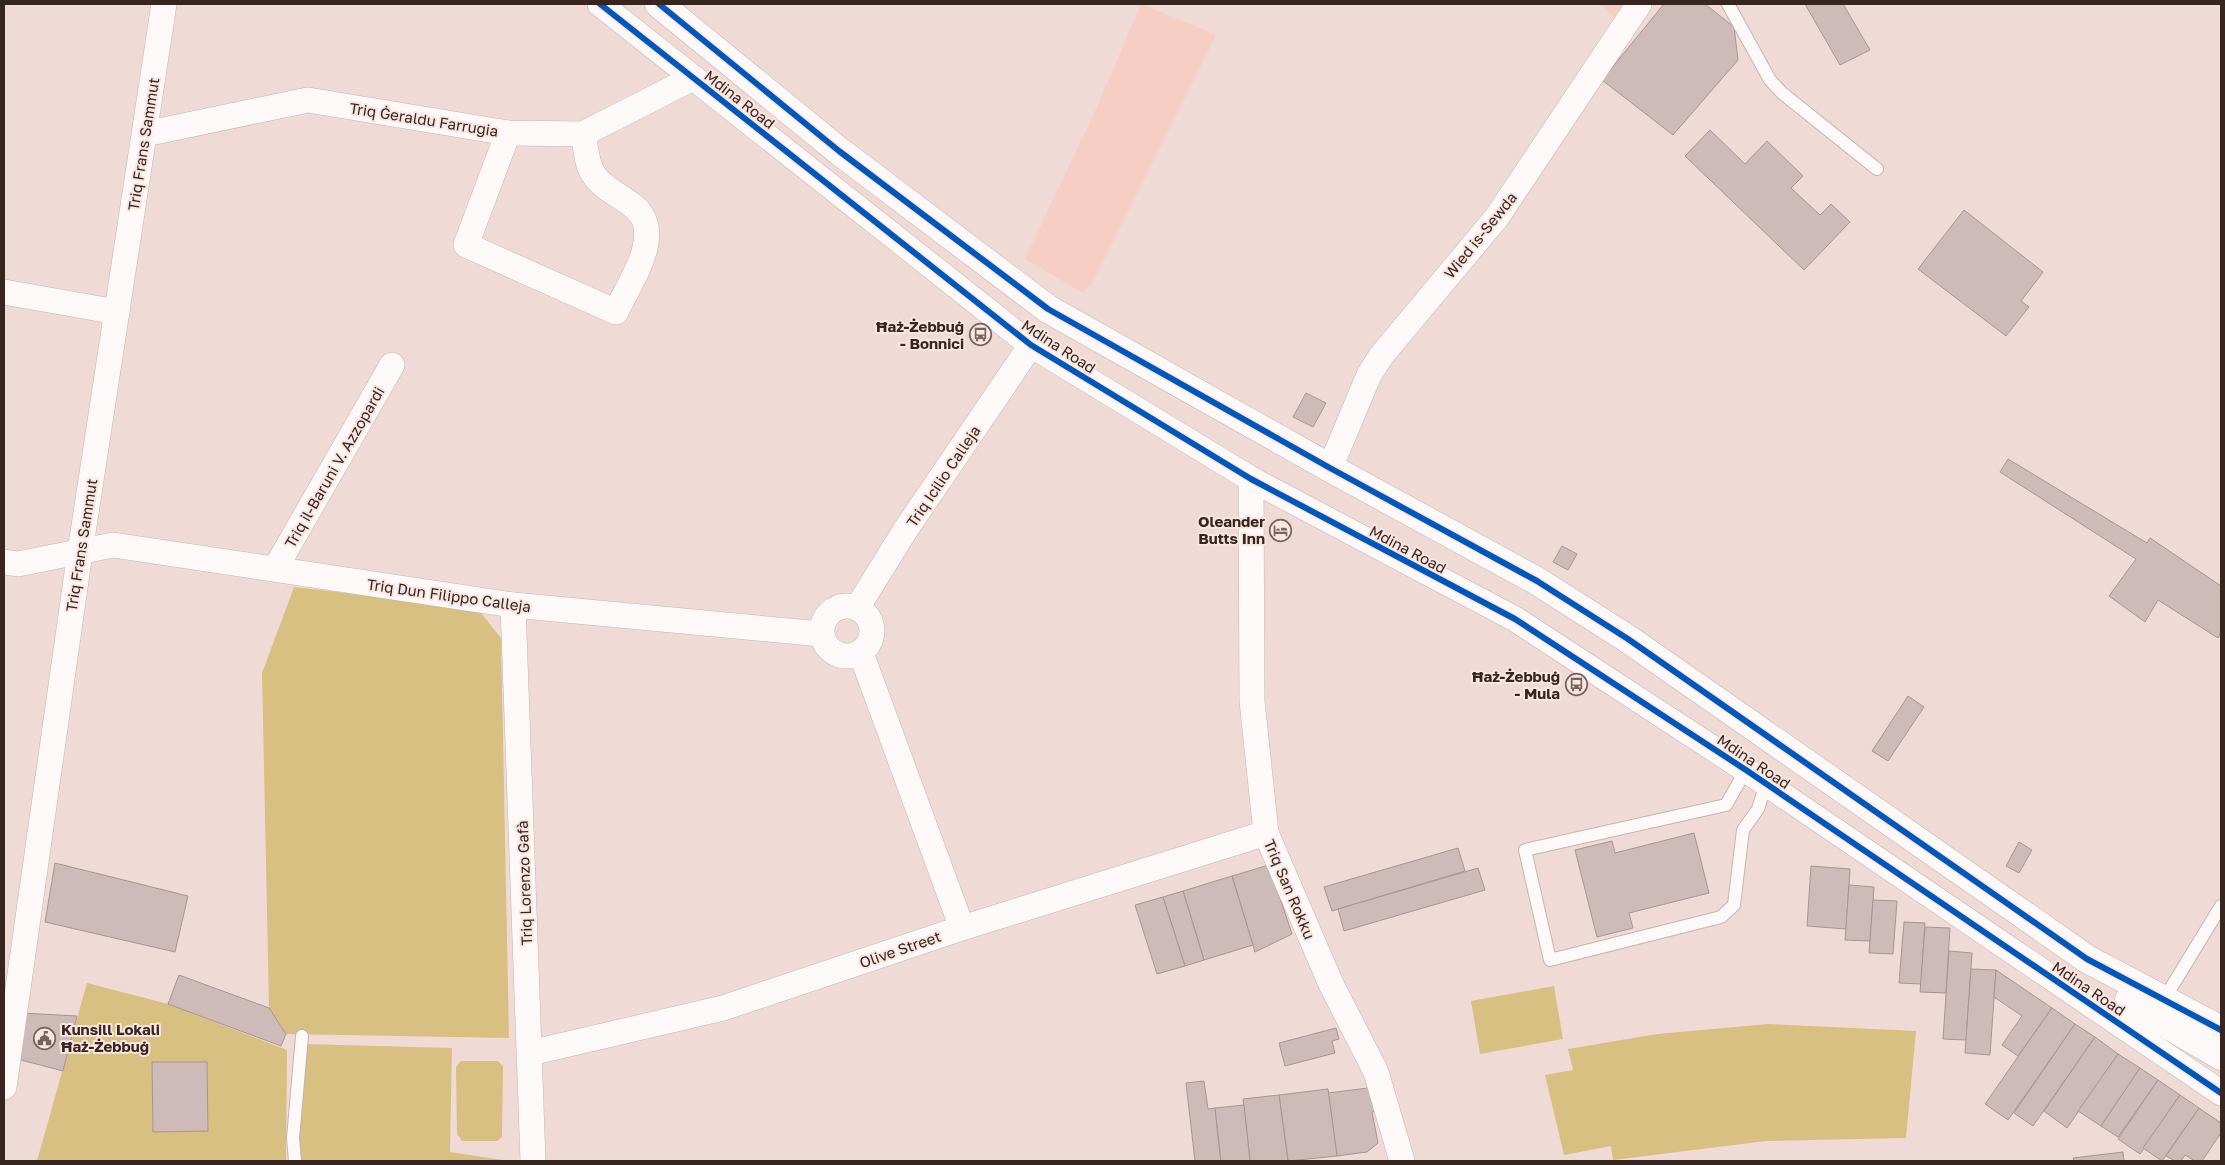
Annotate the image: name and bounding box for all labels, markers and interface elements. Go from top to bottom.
street label: Mdina Road [701,66,779,132]
street label: Triq Frans Sammut [124,76,162,212]
street label: Triq Ġeraldu Farrugia [348,98,500,140]
street label: Wied is-Sewda [1440,188,1520,282]
street label: Mdina Road [1019,315,1099,377]
place label: Ħaż-Żebbuġ - Bonnici [876,317,964,352]
bus stop icon: Ħaż-Żebbuġ - Bonnici [968,323,992,347]
street label: Triq il-Baruni V. Azzopardi [280,383,388,551]
street label: Triq Icilio Calleja [902,422,984,530]
street label: Triq Frans Sammut [62,477,100,613]
place label: Oleander Butts Inn [1198,512,1265,547]
hotel icon: Oleander Butts Inn [1269,518,1293,542]
street label: Mdina Road [1367,521,1449,577]
street label: Triq Dun Filippo Calleja [366,575,532,615]
place label: Ħaż-Żebbuġ - Mula [1472,667,1560,702]
bus stop icon: Ħaż-Żebbuġ - Mula [1564,673,1588,697]
street label: Mdina Road [1714,730,1794,792]
street label: Triq Lorenzo Gafà [513,820,535,946]
street label: Triq San Rokku [1261,836,1319,942]
street label: Olive Street [857,927,943,971]
street label: Mdina Road [2049,957,2129,1019]
place label: Kunsill Lokali Ħaż-Żebbuġ [61,1020,160,1055]
public building icon: Kunsill Lokali Ħaż-Żebbuġ [33,1026,57,1050]

